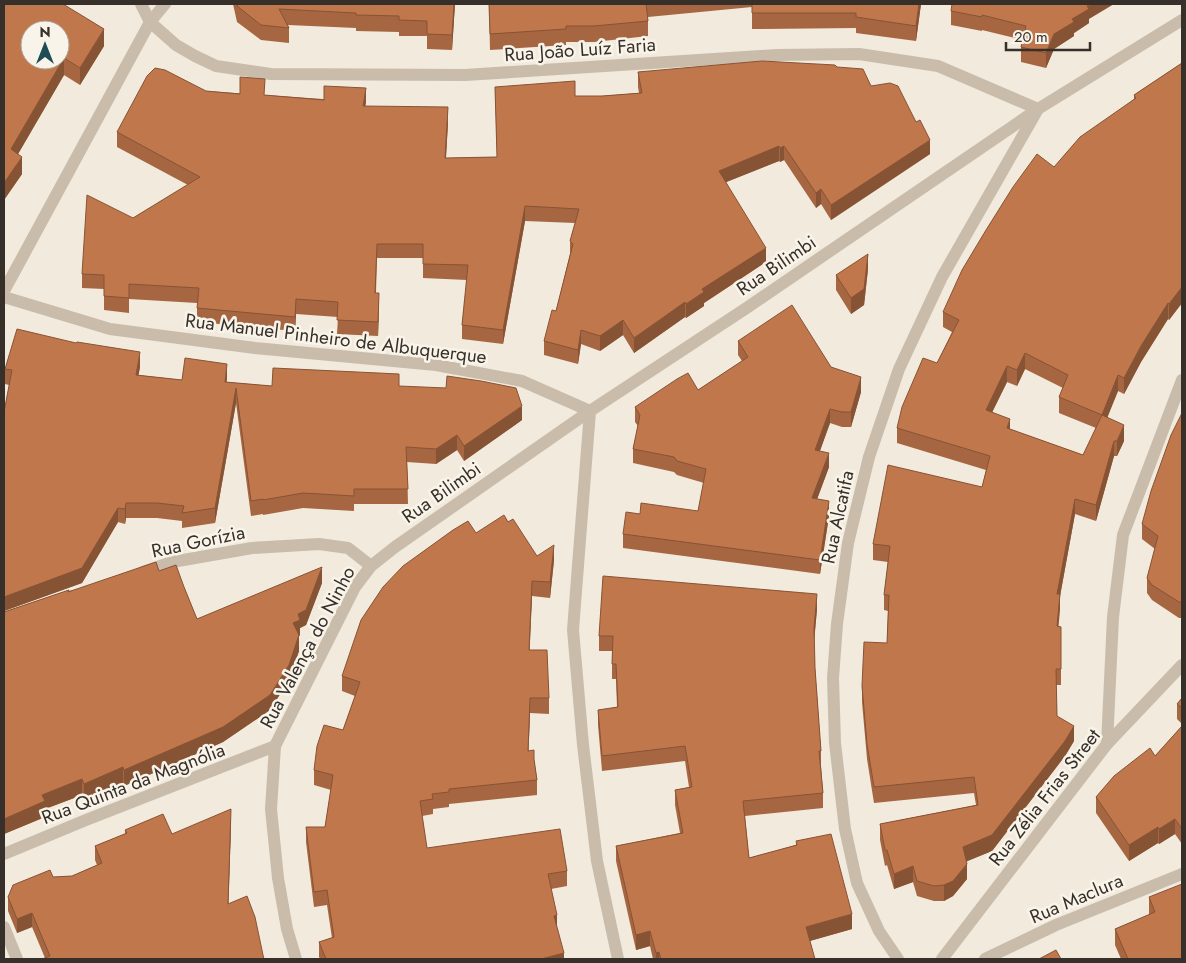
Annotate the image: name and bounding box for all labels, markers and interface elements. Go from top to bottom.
north arrow [20,20,70,70]
scale bar [1006,20,1090,52]
text: N [39,22,51,42]
text: 20 m [1014,26,1048,48]
street label: Rua João Luíz Faria [503,31,657,68]
street label: Rua Bilimbi [731,229,822,302]
street label: Rua Manuel Pinheiro de Albuquerque [184,307,488,370]
street label: Rua Bilimbi [396,455,486,530]
street label: Rua Alcatifa [814,468,861,566]
street label: Rua Gorízia [149,518,247,565]
street label: Rua Valença do Ninho [253,561,362,733]
street label: Rua Zélia Frias Street [982,723,1107,872]
street label: Rua Quinta da Magnólia [38,736,229,831]
street label: Rua Maclura [1025,867,1127,930]

